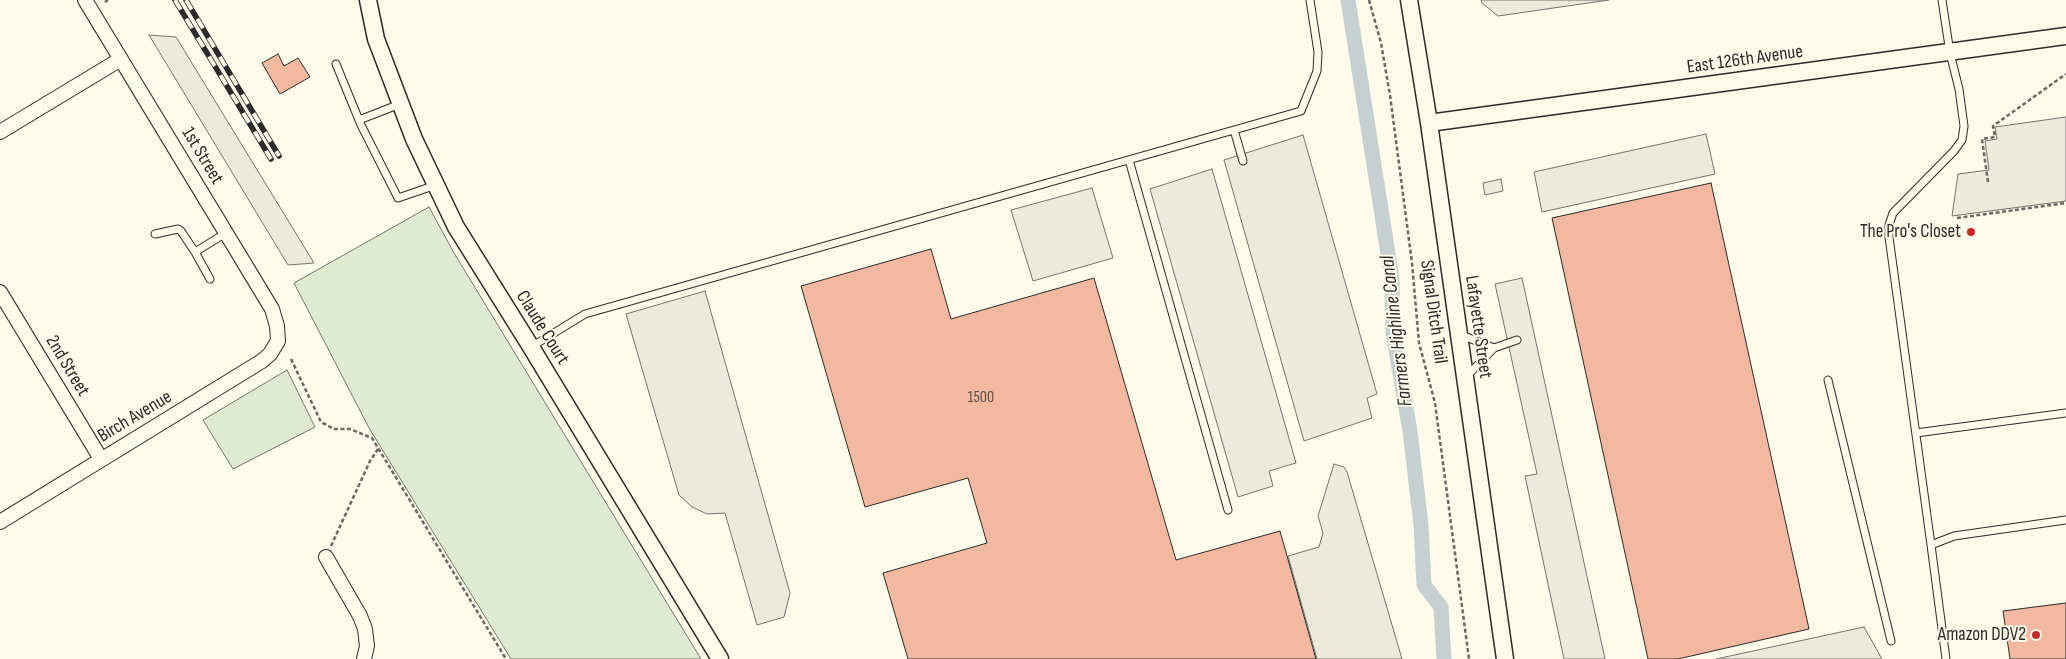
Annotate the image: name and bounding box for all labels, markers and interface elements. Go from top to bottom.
street label: East 126th Avenue [1686,41,1804,79]
street label: 1st Street [176,123,228,189]
place label: The Pro's Closet [1860,221,1961,243]
marker: The Pro's Closet [1965,226,1977,238]
water label: Farmers Highline Canal [1376,254,1418,408]
street label: Signal Ditch Trail [1414,259,1452,365]
street label: Lafayette Street [1459,274,1497,380]
street label: Claude Court [510,287,574,369]
street label: 2nd Street [40,331,94,401]
street label: Birch Avenue [94,386,176,448]
house number: 1500 [968,388,994,408]
place label: Amazon DDV2 [1938,624,2026,646]
marker: Amazon DDV2 [2030,629,2042,641]

